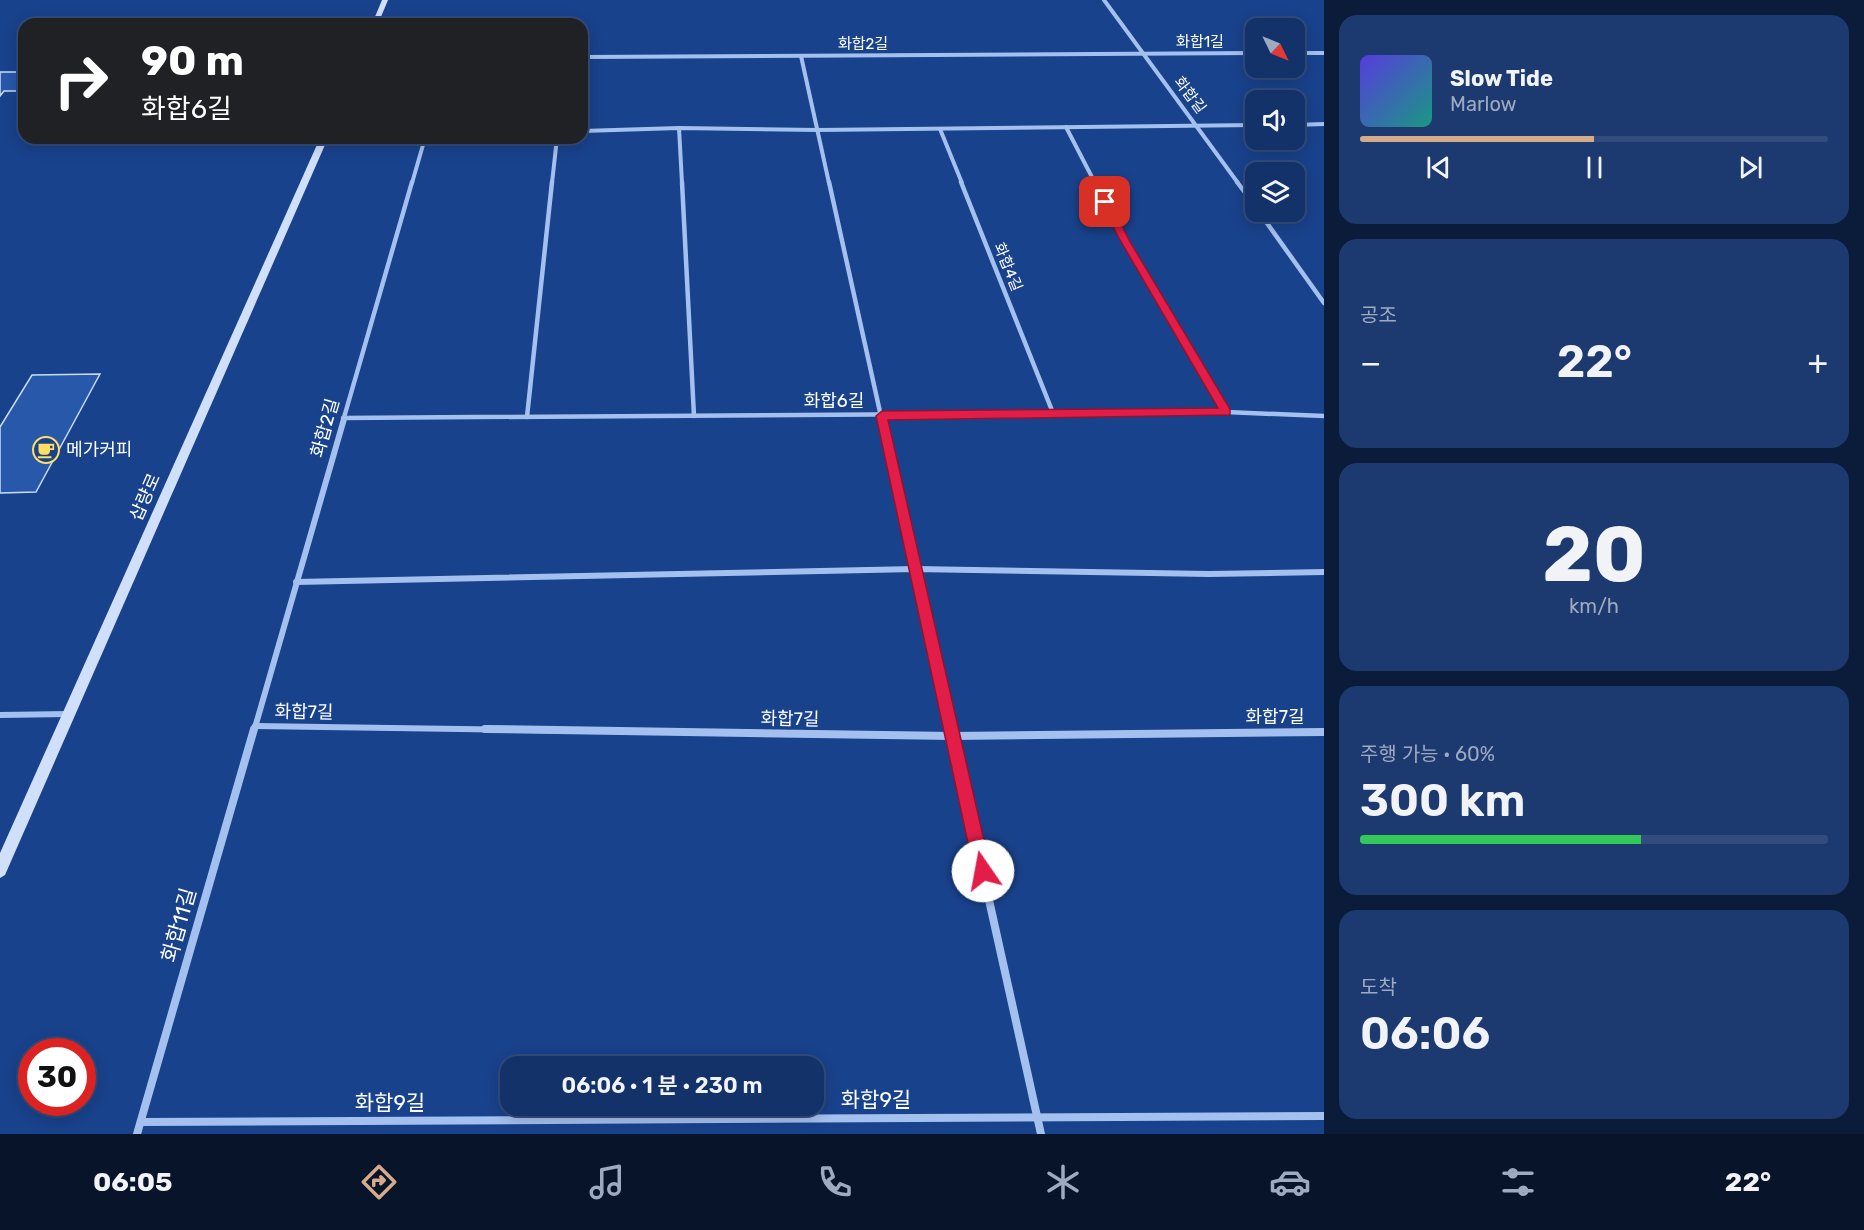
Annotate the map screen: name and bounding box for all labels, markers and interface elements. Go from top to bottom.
north arrow [1245,18,1305,78]
map controls [1245,18,1305,222]
street label: 화합1길 [1176,33,1224,51]
street label: 화합2길 [838,35,888,53]
text: 90 m [141,36,244,86]
icon: right [42,42,120,120]
text: Slow Tide [1450,65,1553,92]
street label: 화합길 [1170,73,1210,117]
button: sound [1245,90,1305,150]
text: Marlow [1450,92,1517,116]
text: 화합6길 [141,93,232,125]
icon: previous [1422,151,1455,184]
icon: pause [1578,151,1611,184]
icon: next [1734,151,1767,184]
button: layers [1245,162,1305,222]
pin [1079,176,1130,227]
icon: arrive [1088,185,1121,218]
street label: 화합4길 [990,240,1026,294]
text: 공조 [1360,303,1397,327]
text: 22° [1557,335,1632,388]
text: − [1360,343,1381,382]
text: + [1807,343,1828,382]
street label: 화합6길 [804,390,864,412]
street label: 화합2길 [306,396,344,460]
cafe icon: 메가커피 [31,435,61,465]
place label: 메가커피 [66,439,132,461]
street label: 삽량로 [125,470,165,524]
text: 20 [1542,508,1646,601]
text: km/h [1569,594,1619,618]
street label: 화합7길 [274,700,334,724]
street label: 화합7길 [1246,706,1304,728]
street label: 화합7길 [760,707,820,731]
text: 주행 가능 · 60% [1360,742,1495,766]
text: 300 km [1360,774,1525,827]
position arrow [951,839,1015,903]
street label: 화합11길 [156,885,201,965]
text: 도착 [1360,975,1397,999]
text: 06:06 [1360,1007,1490,1060]
speed limit sign: 30 [18,1038,96,1116]
text: 06:06 · 1 분 · 230 m [562,1072,762,1099]
street label: 화합9길 [841,1087,911,1112]
street label: 화합9길 [355,1090,425,1115]
icon: directions [358,1161,400,1203]
icon: music [586,1161,628,1203]
icon: phone [814,1161,856,1203]
icon: climate [1042,1161,1084,1203]
icon: car [1269,1161,1311,1203]
icon: filters [1497,1161,1539,1203]
text: 06:05 [93,1166,173,1198]
text: 22° [1725,1166,1771,1198]

